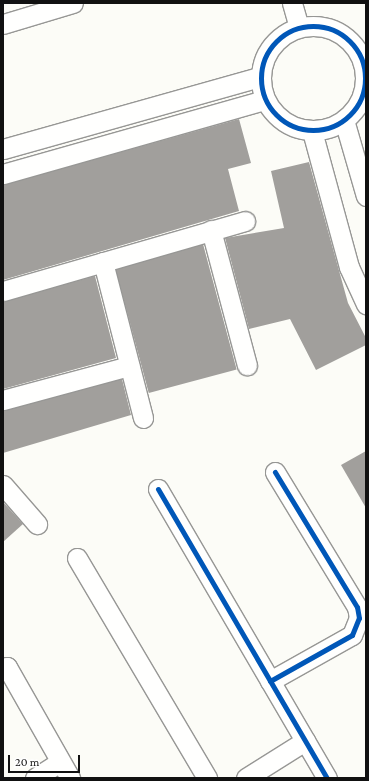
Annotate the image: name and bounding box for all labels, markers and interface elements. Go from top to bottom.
scale bar [10,747,82,773]
text: 20 m [15,755,39,769]

